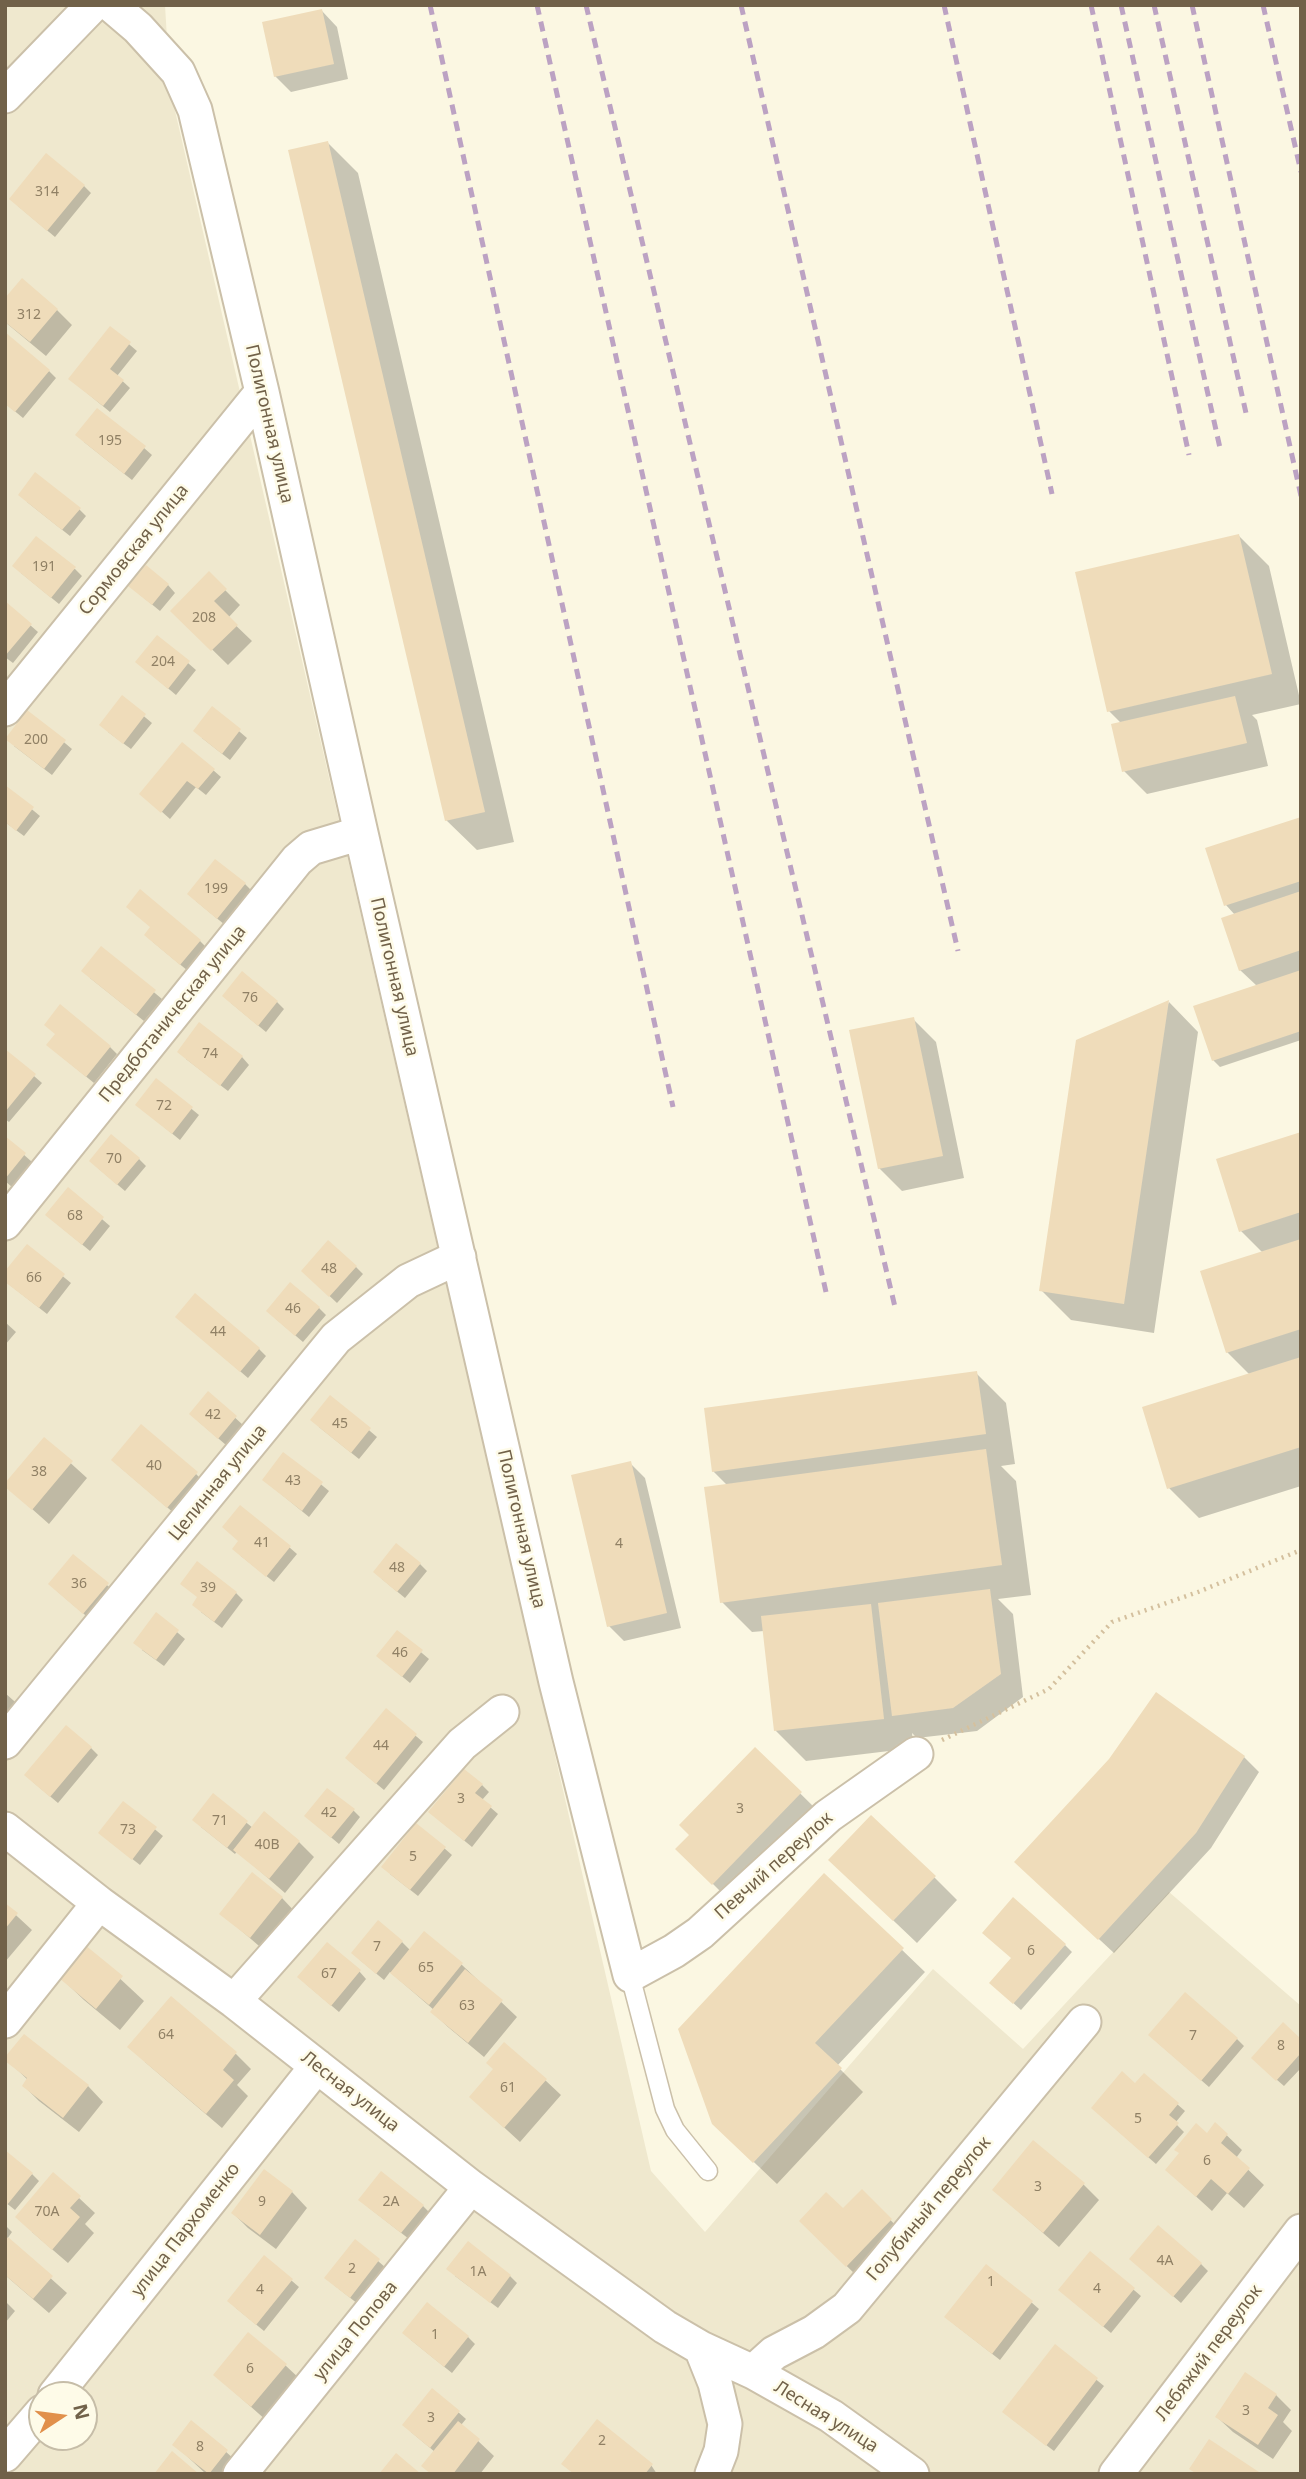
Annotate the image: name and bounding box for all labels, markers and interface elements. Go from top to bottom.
house number: 314 [35,184,59,200]
house number: 312 [17,307,41,323]
street label: Полигонная улица [240,343,298,505]
house number: 195 [98,433,122,449]
street label: Сормовская улица [75,480,193,620]
house number: 191 [32,559,56,575]
house number: 208 [192,610,216,626]
house number: 204 [151,654,175,670]
house number: 200 [24,732,48,748]
house number: 199 [204,881,228,897]
street label: Полигонная улица [365,896,423,1058]
street label: Предботаническая улица [95,921,251,1107]
house number: 76 [242,990,258,1006]
house number: 74 [202,1046,218,1062]
house number: 72 [156,1098,172,1114]
house number: 70 [106,1151,122,1167]
house number: 68 [67,1208,83,1224]
house number: 48 [321,1261,337,1277]
house number: 66 [26,1270,42,1286]
house number: 46 [285,1301,301,1317]
house number: 44 [210,1324,226,1340]
house number: 42 [205,1407,221,1423]
house number: 45 [332,1416,348,1432]
street label: Целинная улица [165,1421,271,1545]
street label: Полигонная улица [492,1448,550,1610]
house number: 40 [146,1458,162,1474]
house number: 38 [31,1464,47,1480]
house number: 43 [285,1473,301,1489]
house number: 41 [254,1535,270,1551]
house number: 4 [615,1536,623,1552]
house number: 48 [389,1560,405,1576]
house number: 36 [71,1576,87,1592]
house number: 39 [200,1580,216,1596]
house number: 46 [392,1645,408,1661]
house number: 44 [373,1738,389,1754]
house number: 3 [457,1791,465,1807]
house number: 3 [736,1801,744,1817]
house number: 42 [321,1805,337,1821]
street label: Певчий переулок [711,1807,837,1925]
house number: 71 [212,1813,228,1829]
house number: 73 [120,1822,136,1838]
house number: 40В [254,1837,280,1853]
house number: 5 [409,1849,417,1865]
house number: 7 [373,1939,381,1955]
house number: 6 [1027,1943,1035,1959]
house number: 65 [418,1960,434,1976]
house number: 67 [321,1966,337,1982]
house number: 63 [459,1998,475,2014]
house number: 64 [158,2027,174,2043]
house number: 7 [1189,2028,1197,2044]
house number: 8 [1277,2038,1285,2054]
street label: Лесная улица [297,2047,403,2137]
house number: 61 [500,2080,516,2096]
house number: 5 [1134,2111,1142,2127]
street label: Голубиный переулок [862,2133,996,2285]
house number: 6 [1203,2153,1211,2169]
street label: улица Пархоменко [127,2159,245,2301]
house number: 3 [1034,2179,1042,2195]
house number: 9 [258,2194,266,2210]
house number: 2А [383,2194,399,2210]
house number: 70А [35,2204,59,2220]
house number: 4А [1157,2253,1173,2269]
house number: 2 [348,2261,356,2277]
house number: 1А [470,2264,486,2280]
house number: 1 [987,2274,995,2290]
street label: улица Попова [309,2277,403,2385]
house number: 4 [1093,2281,1101,2297]
street label: Лебяжий переулок [1151,2281,1267,2425]
house number: 4 [256,2282,264,2298]
house number: 1 [431,2327,439,2343]
house number: 6 [246,2361,254,2377]
street label: Лесная улица [770,2376,882,2458]
north arrow [28,2381,98,2451]
text: N [67,2401,96,2422]
house number: 3 [1242,2403,1250,2419]
house number: 3 [427,2410,435,2426]
house number: 2 [598,2433,606,2449]
house number: 8 [196,2439,204,2455]

